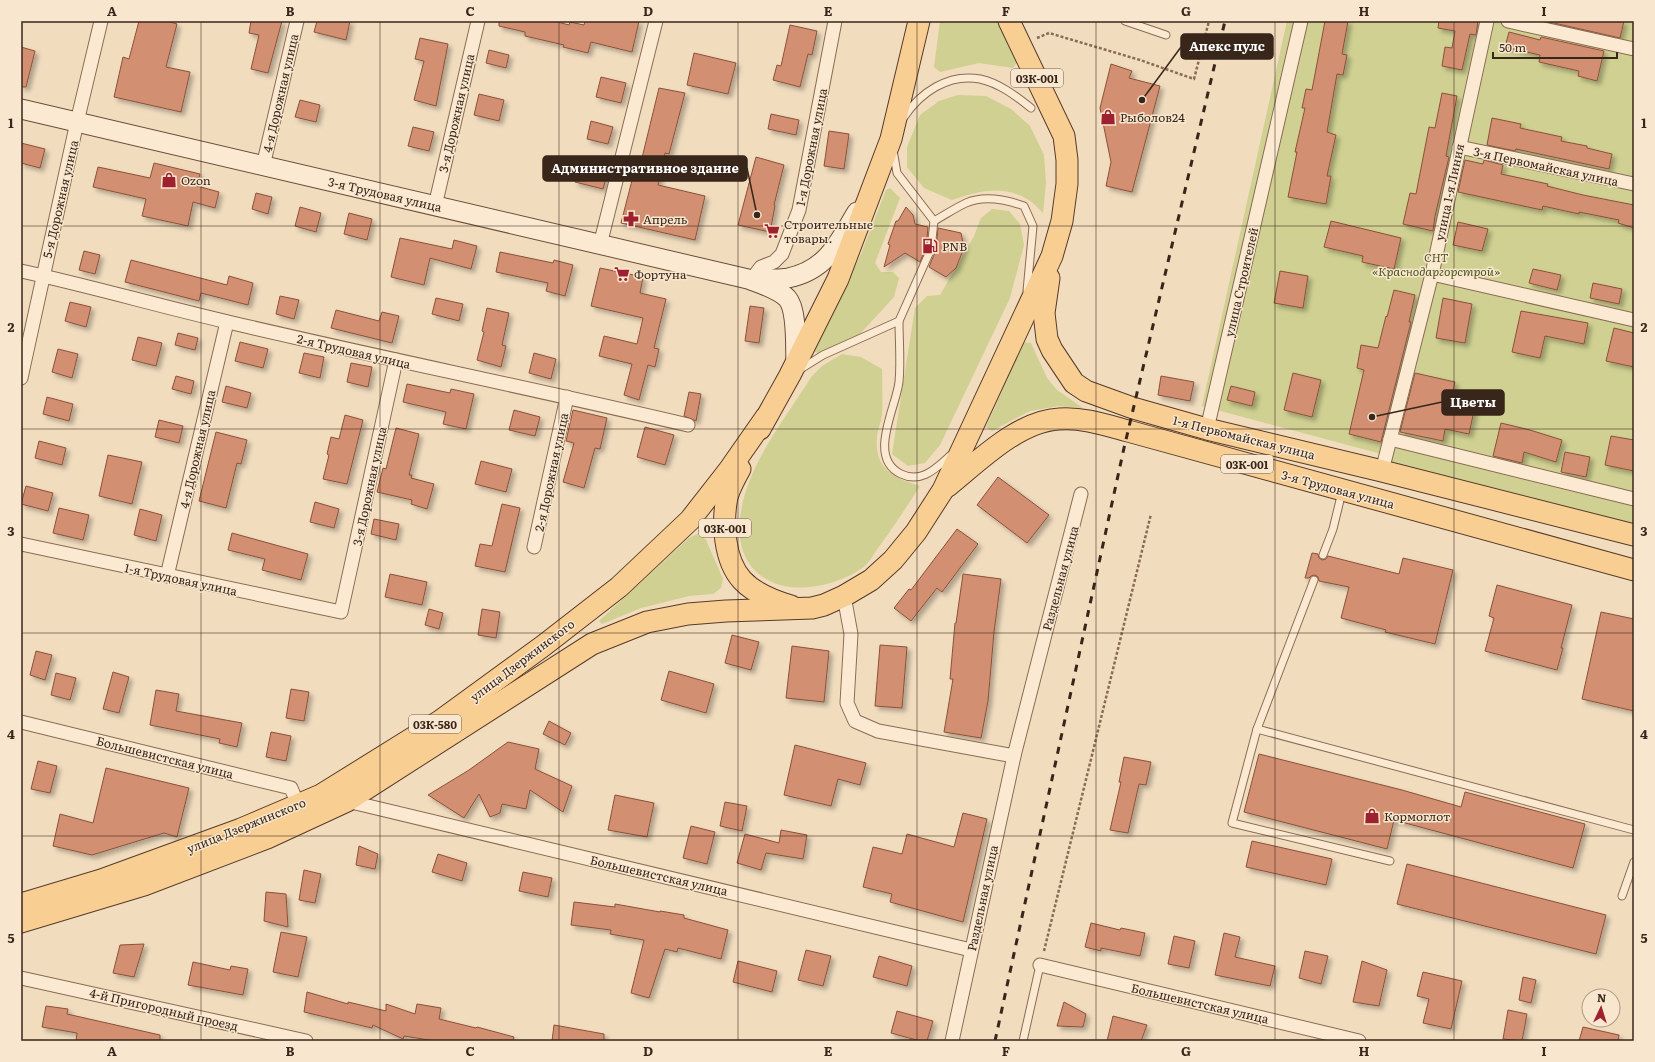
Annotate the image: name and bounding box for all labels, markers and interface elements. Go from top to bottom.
text: A [107,1,117,20]
text: B [286,1,295,20]
text: C [465,1,475,20]
text: D [643,1,653,20]
text: E [824,1,833,20]
text: F [1002,1,1010,20]
text: G [1181,1,1191,20]
text: H [1359,1,1370,20]
text: I [1541,1,1547,20]
street label: 4-я Дорожная улица [258,31,303,154]
callout: Апекс пулс [1181,34,1273,59]
scale bar [1493,34,1617,60]
text: Апекс пулс [1189,36,1265,55]
text: 50 m [1499,38,1526,56]
street label: 3-я Дорожная улица [434,51,479,174]
road number: 03К-001 [1011,69,1063,87]
street label: 1-я Дорожная улица [791,86,831,207]
shop icon: Рыболов24 [1099,108,1117,126]
place label: Рыболов24 [1120,108,1185,126]
text: 1 [8,113,14,132]
text: 1 [1641,113,1647,132]
street label: 5-я Дорожная улица [38,138,82,260]
street label: улица 1-я Линия [1430,142,1468,242]
street label: 3-я Первомайская улица [1472,142,1621,190]
callout: Административное здание [543,156,747,181]
text: Административное здание [551,158,739,177]
shop icon: Ozon [160,171,178,189]
place label: Ozon [181,171,211,189]
street label: 3-я Трудовая улица [326,172,444,216]
pharmacy icon: Апрель [622,210,640,228]
place label: Апрель [643,210,688,228]
place label: Строительные товары. [784,215,873,247]
supermarket icon: Строительные товары. [763,222,781,240]
street label: улица Строителей [1220,225,1262,339]
fuel station icon: PNB [921,237,939,255]
place label: PNB [942,237,967,255]
park label: СНТ «Краснодаргорстрой» [1372,248,1500,280]
supermarket icon: Фортуна [613,265,631,283]
place label: Фортуна [634,265,687,283]
text: 2 [8,317,15,336]
text: 2 [1641,317,1648,336]
street label: 2-я Трудовая улица [295,329,413,373]
street label: 4-я Дорожная улица [175,387,220,510]
callout: Цветы [1442,390,1504,415]
text: Цветы [1450,392,1496,411]
street label: 2-я Дорожная улица [530,410,572,533]
street label: 1-я Первомайская улица [1171,411,1318,464]
street label: 3-я Дорожная улица [348,424,391,547]
road number: 03К-001 [1221,455,1273,473]
street label: 3-я Трудовая улица [1279,465,1397,513]
road number: 03К-001 [699,519,751,537]
text: 3 [7,521,15,540]
text: 3 [1640,521,1648,540]
street label: Раздельная улица [1037,523,1083,632]
street label: 1-я Трудовая улица [123,558,240,600]
street label: улица Дзержинского [466,615,578,705]
road number: 03К-580 [409,715,461,733]
text: 4 [7,724,15,743]
text: 4 [1640,724,1648,743]
street label: Большевистская улица [94,731,236,783]
street label: улица Дзержинского [184,793,308,857]
shop icon: Кормоглот [1363,807,1381,825]
place label: Кормоглот [1384,807,1450,825]
street label: Раздельная улица [962,843,1002,953]
street label: Большевистская улица [588,850,730,900]
text: 5 [7,928,15,947]
text: 5 [1640,928,1648,947]
street label: Большевистская улица [1129,978,1271,1028]
street label: 4-й Пригородный проезд [88,983,240,1035]
north arrow [1581,988,1621,1028]
text: N [1597,989,1607,1005]
text: A [107,1041,117,1060]
text: B [286,1041,295,1060]
text: C [465,1041,475,1060]
text: D [643,1041,653,1060]
text: E [824,1041,833,1060]
text: F [1002,1041,1010,1060]
text: G [1181,1041,1191,1060]
text: H [1359,1041,1370,1060]
text: I [1541,1041,1547,1060]

